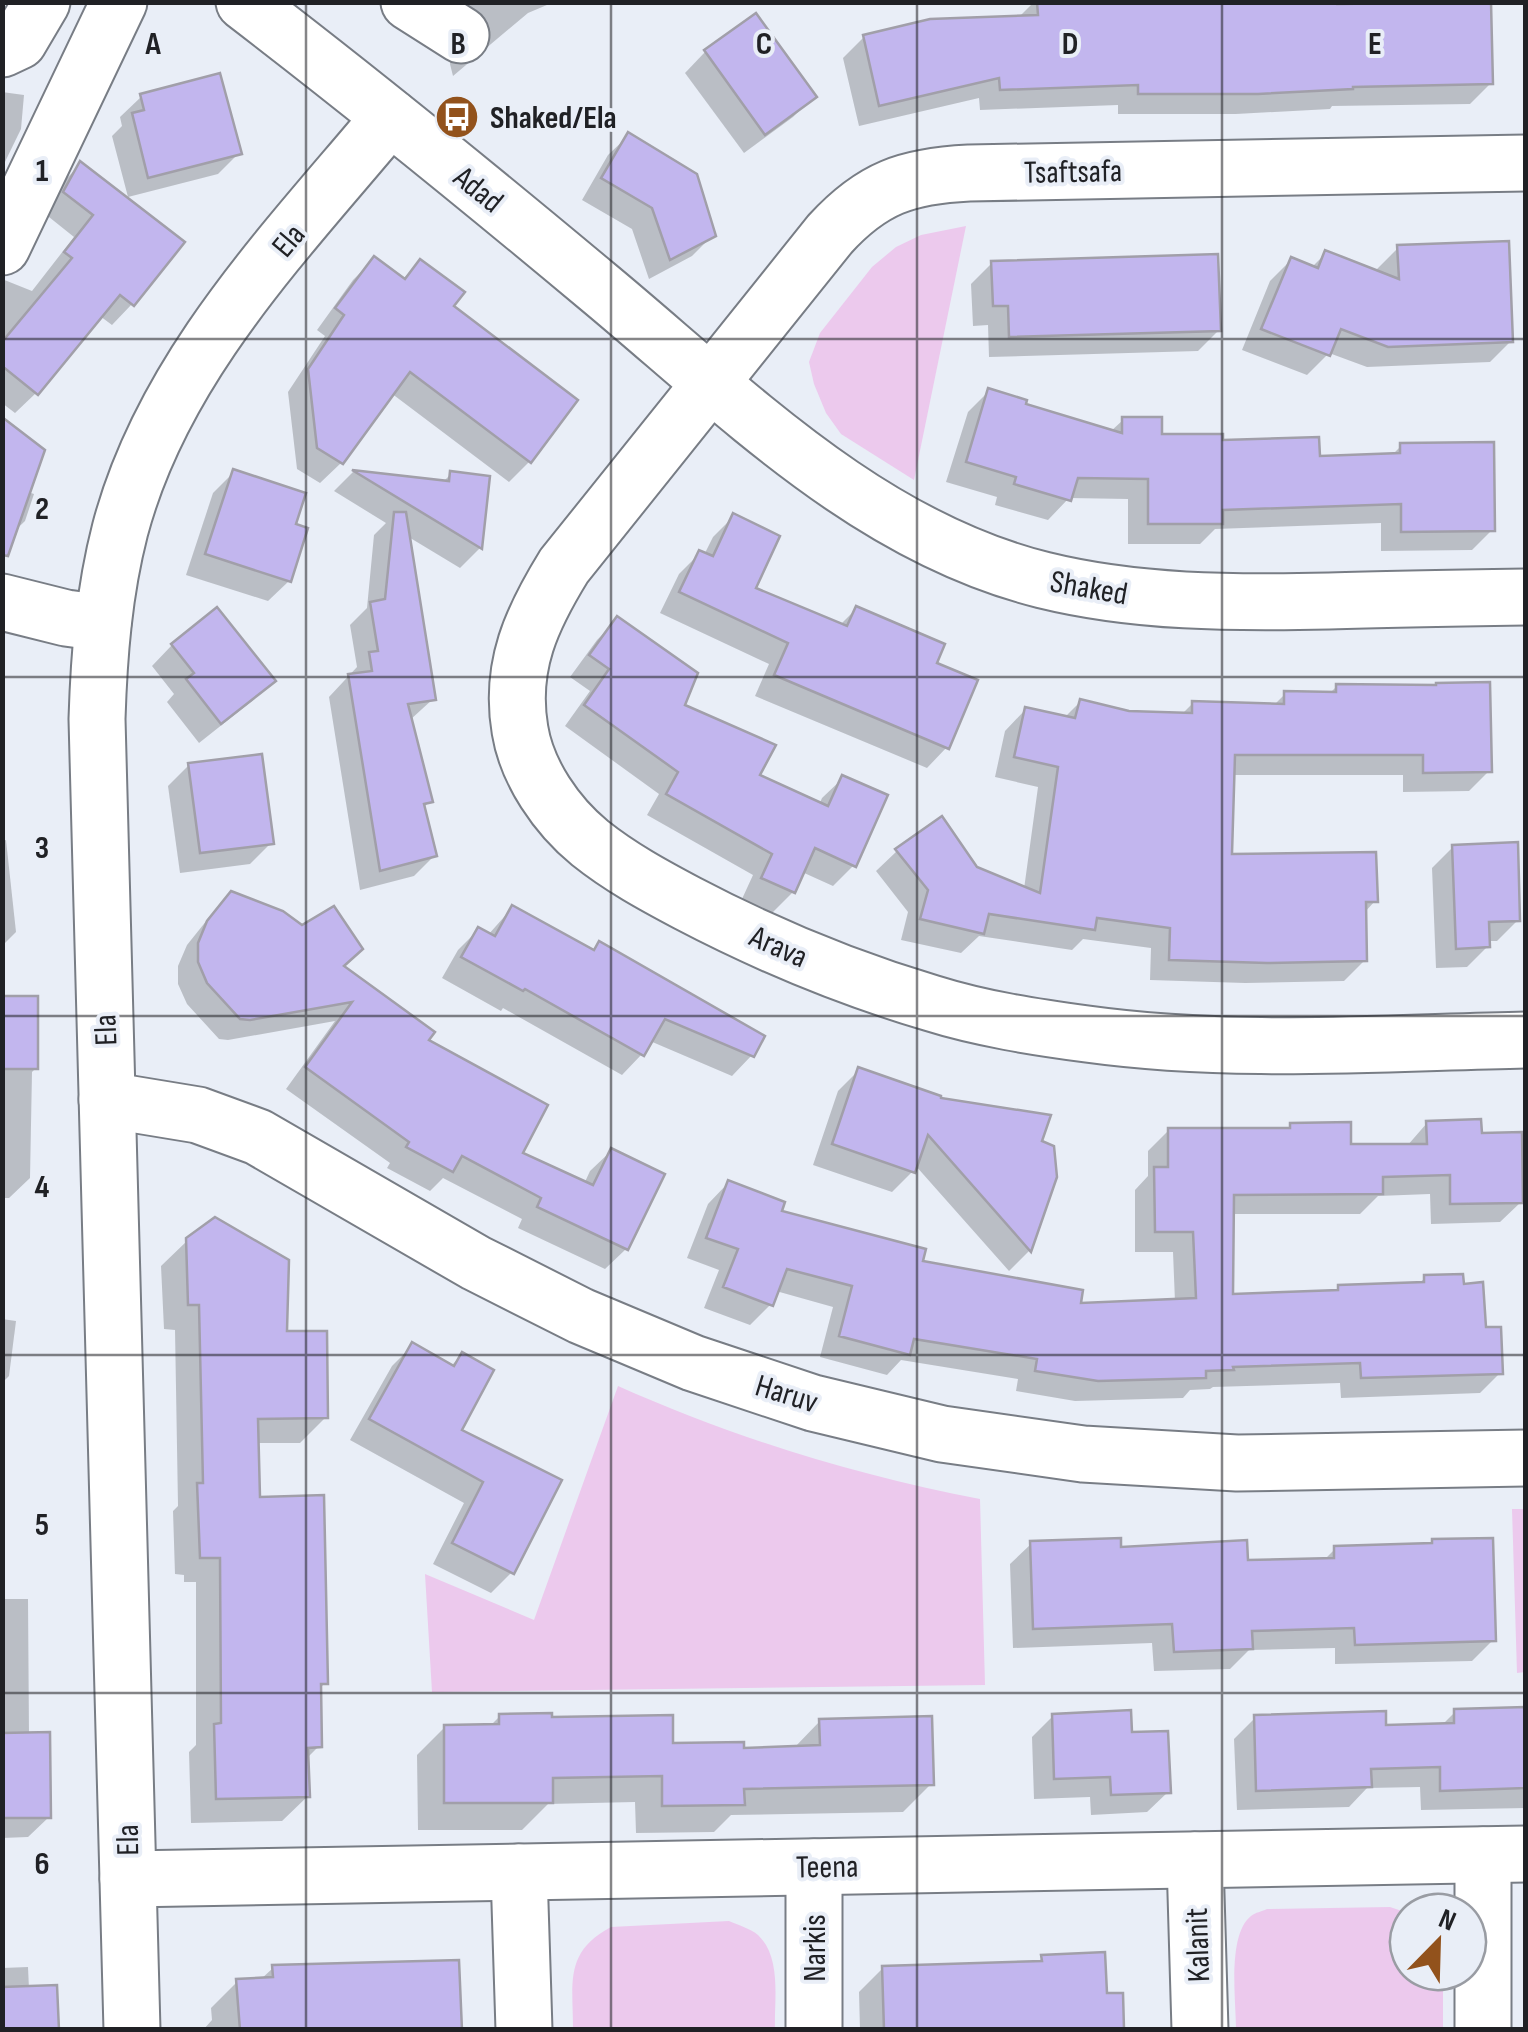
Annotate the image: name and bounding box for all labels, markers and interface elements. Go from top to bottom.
text: A [144,25,161,64]
text: B [450,25,466,64]
text: C [756,25,772,64]
text: D [1062,25,1078,64]
text: E [1368,25,1382,64]
bus stop icon: Shaked/Ela [434,94,480,140]
place label: Shaked/Ela [490,99,617,138]
text: 1 [36,152,49,191]
street label: Tsaftsafa [1023,152,1123,193]
street label: Adad [445,158,511,222]
street label: Ela [264,216,314,266]
text: 2 [35,490,49,529]
street label: Shaked [1047,563,1130,614]
text: 3 [35,829,49,868]
street label: Arava [742,917,813,977]
street label: Ela [86,1014,127,1046]
text: 4 [35,1168,50,1207]
street label: Haruv [750,1366,823,1422]
text: 5 [35,1506,49,1545]
street label: Ela [109,1824,148,1856]
text: 6 [34,1845,50,1884]
street label: Teena [795,1847,859,1888]
north arrow [1388,1892,1488,1992]
text: N [1434,1902,1461,1938]
street label: Kalanit [1178,1907,1219,1983]
street label: Narkis [796,1914,835,1982]

